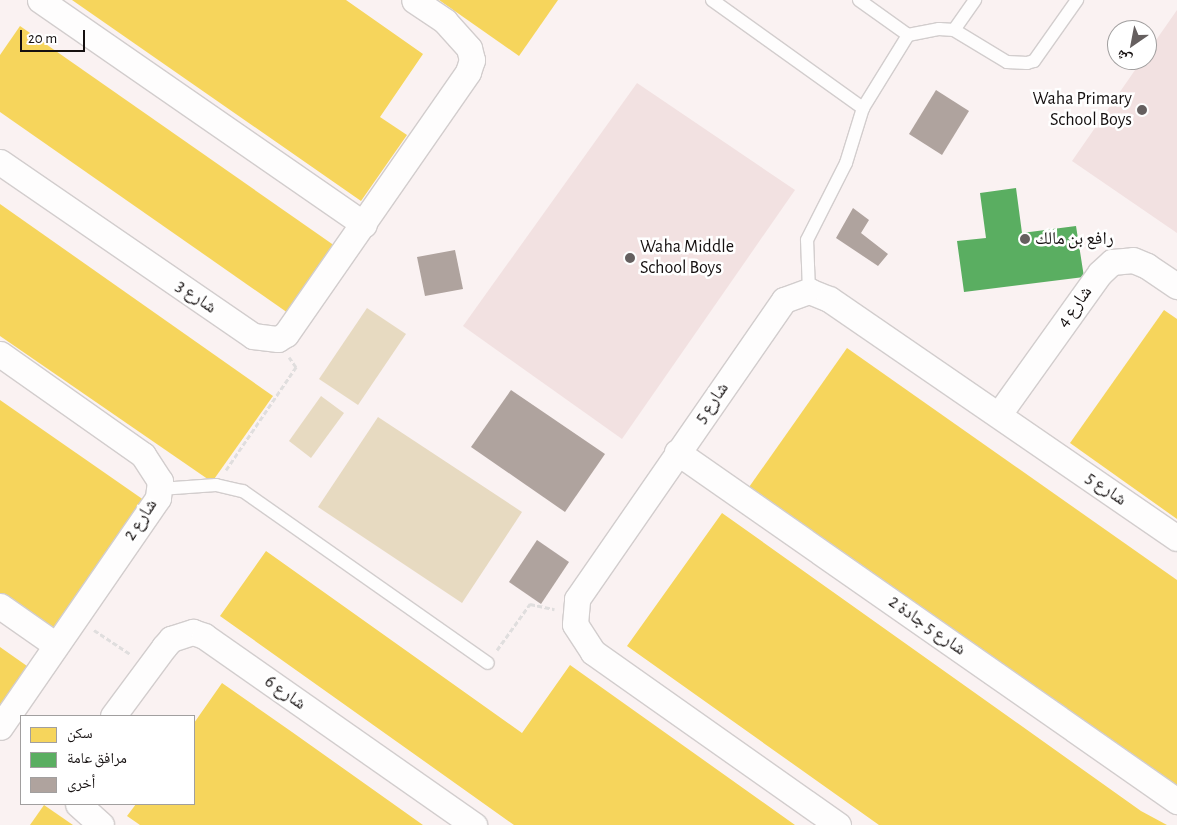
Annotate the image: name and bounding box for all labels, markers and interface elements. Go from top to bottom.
scale bar [22,20,88,52]
north arrow [1107,20,1157,70]
text: 20 m [28,31,57,46]
text: ش [1114,47,1134,67]
place label: Waha Primary School Boys [1032,89,1132,132]
marker: Waha Primary School Boys [1136,104,1148,116]
place label: رافع بن مالك [1035,228,1114,250]
marker: رافع بن مالك [1019,233,1031,245]
place label: Waha Middle School Boys [640,237,734,280]
marker: Waha Middle School Boys [624,252,636,264]
street label: شارع 3 [172,275,220,319]
street label: شارع 4 [1053,282,1097,332]
street label: شارع 5 [690,378,734,428]
street label: شارع 5 [1081,467,1131,511]
street label: شارع 2 [120,495,162,545]
street label: شارع 5 جادة 2 [884,591,970,661]
street label: شارع 6 [260,671,310,715]
legend [20,715,195,805]
text: سكن [67,726,93,741]
text: مرافق عامة [67,751,127,766]
text: أخرى [67,776,95,791]

